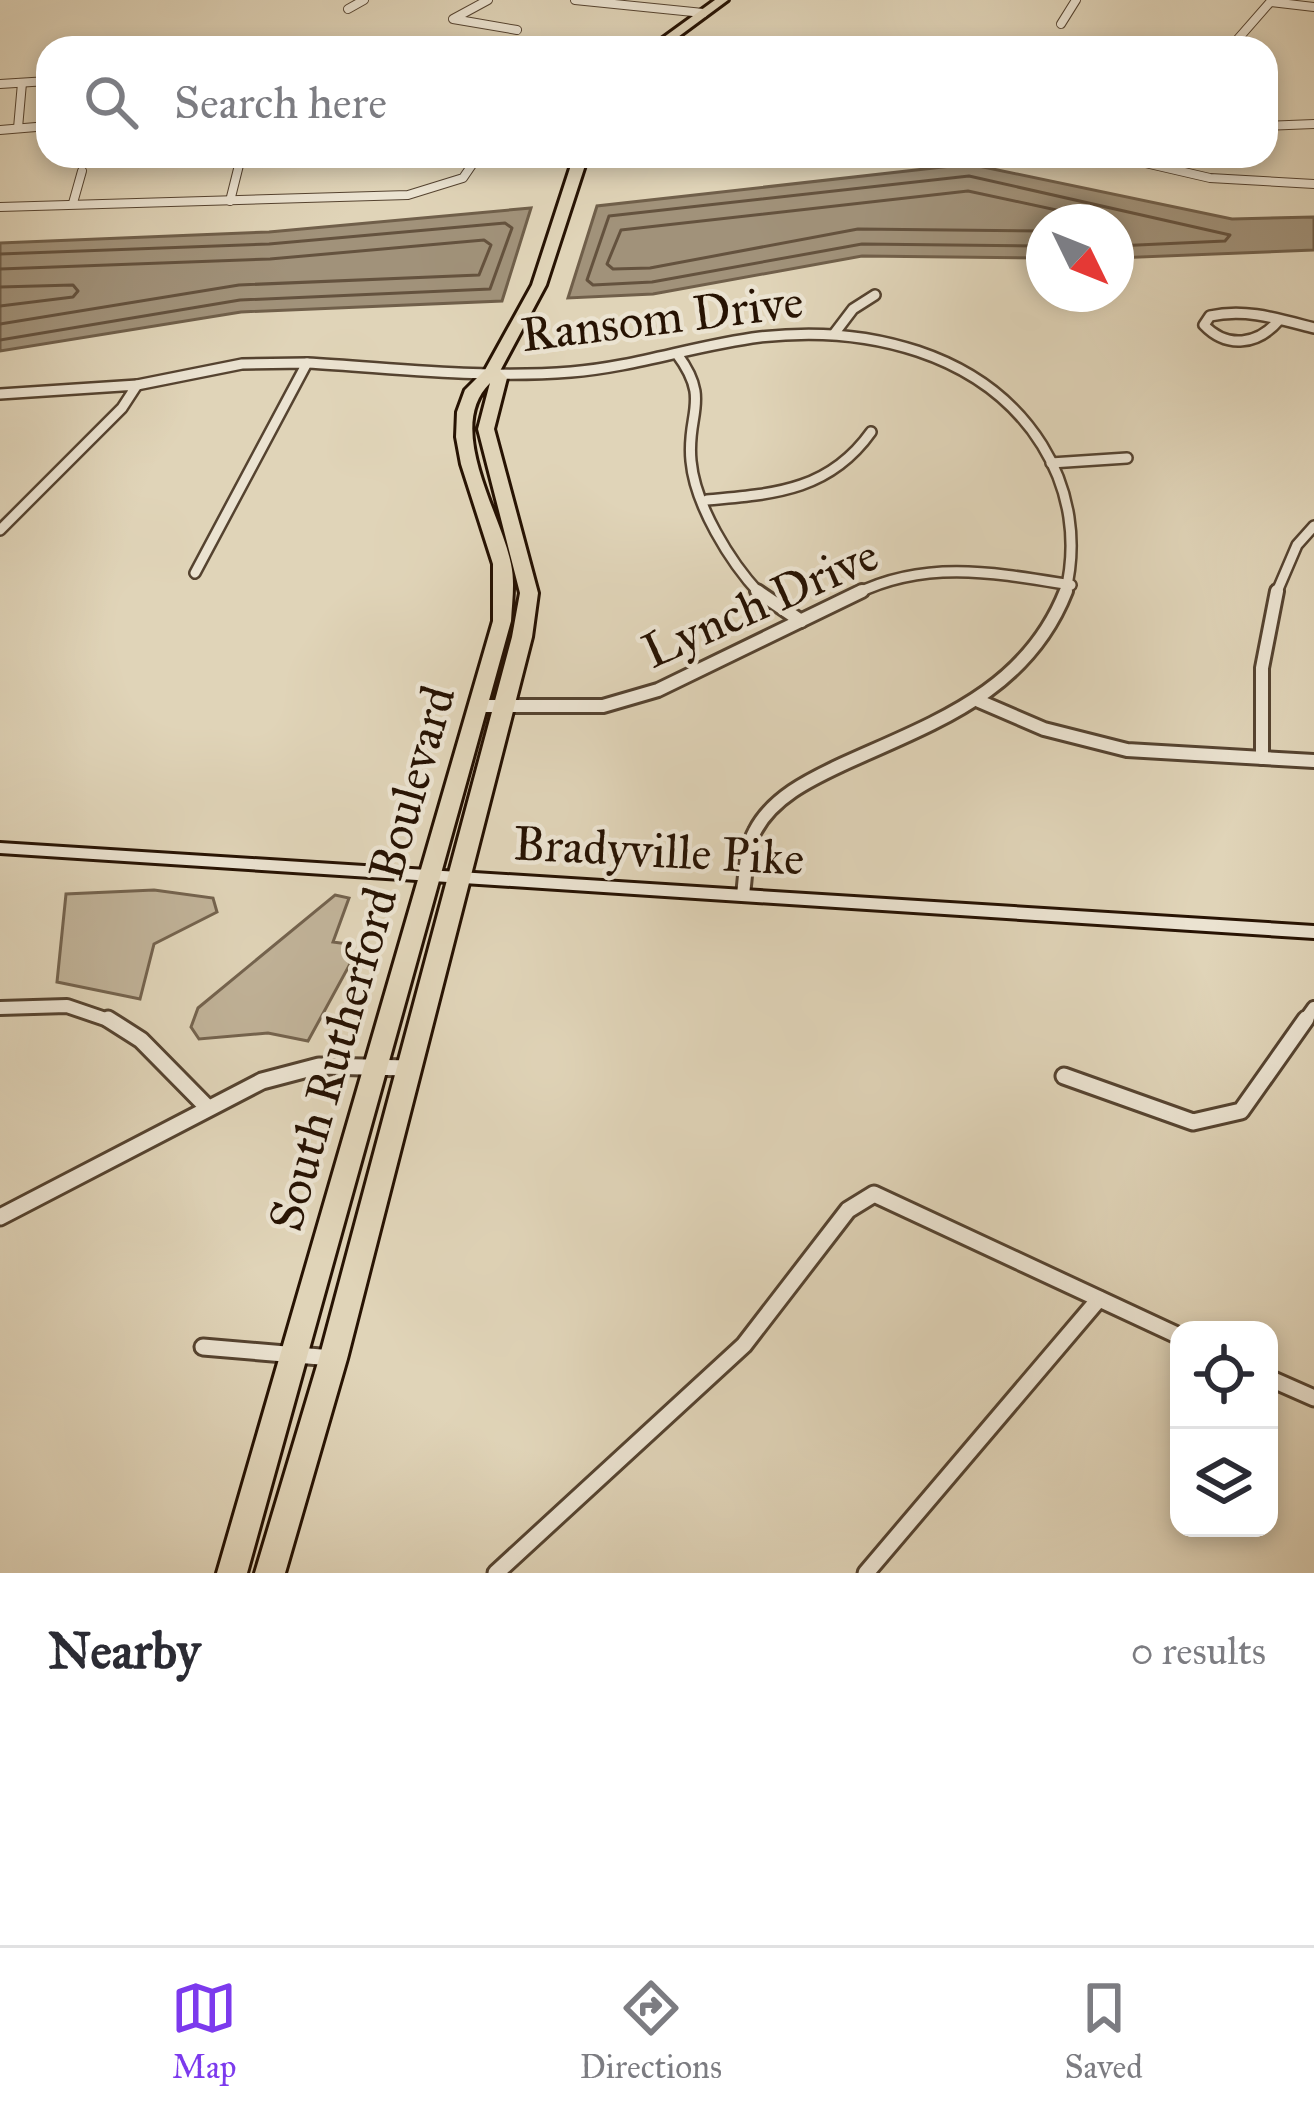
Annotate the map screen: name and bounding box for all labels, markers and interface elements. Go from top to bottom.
search box [36,36,1278,168]
icon: search [78,69,144,135]
text: Search here [174,75,387,130]
north arrow [1026,204,1134,312]
street label: Ransom Drive [518,271,806,364]
street label: Lynch Drive [633,524,887,681]
street label: South Rutherford Boulevard [255,679,468,1237]
street label: Bradyville Pike [512,813,806,888]
map controls [1170,1321,1278,1537]
button: locate [1170,1321,1278,1429]
button: layers [1170,1429,1278,1537]
text: Nearby [48,1620,200,1682]
text: 0 results [1131,1627,1266,1675]
tab: Map [171,1975,237,2087]
tab: Directions [580,1975,722,2087]
tab: Saved [1064,1975,1143,2087]

